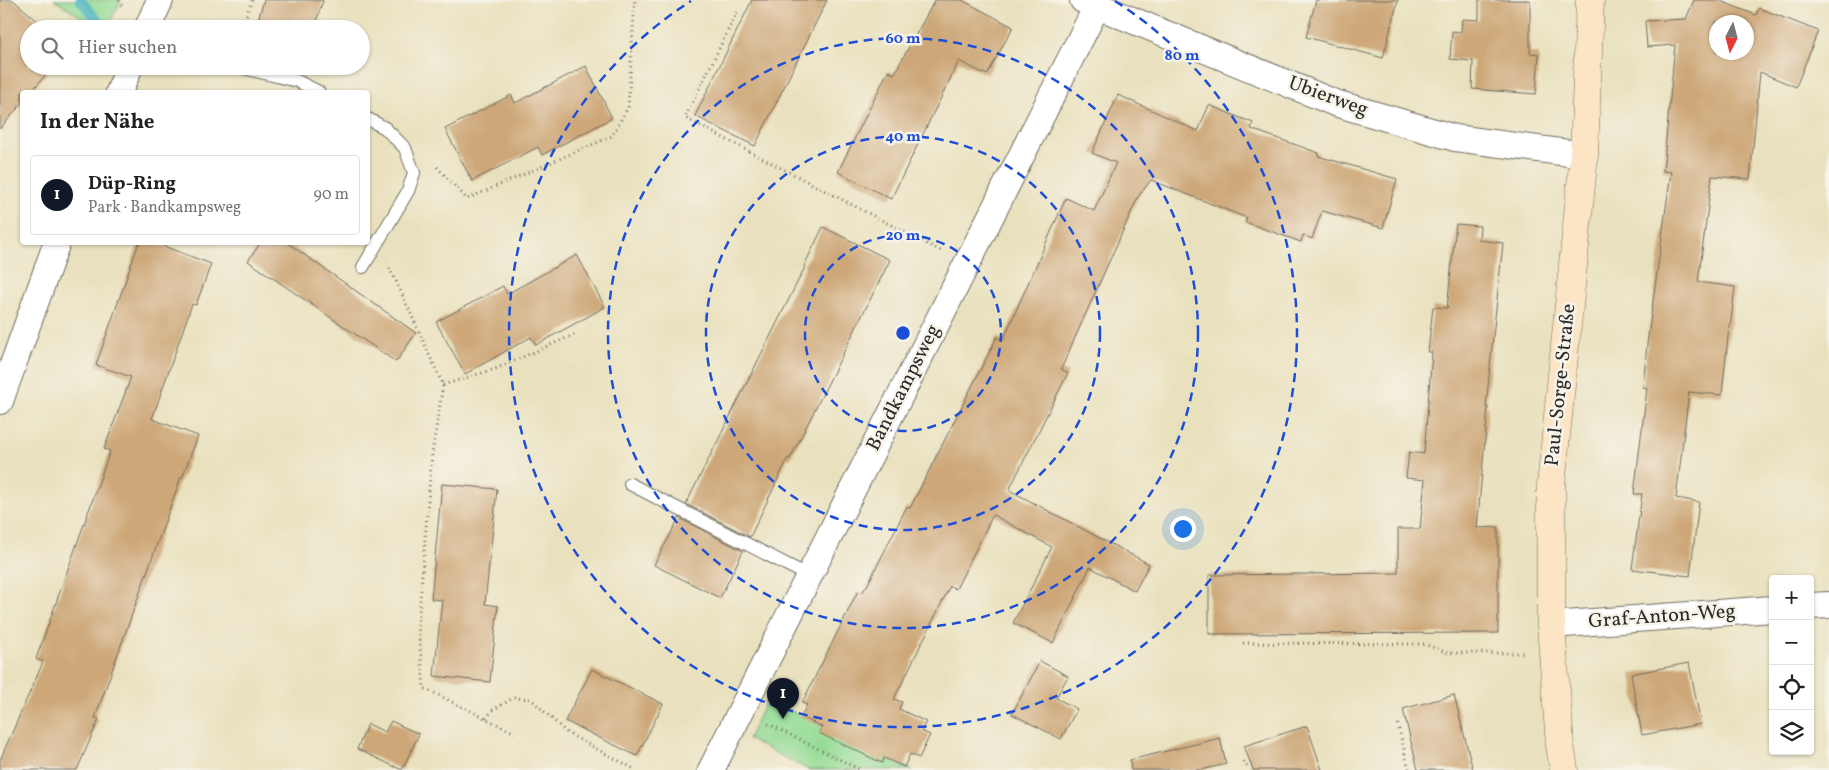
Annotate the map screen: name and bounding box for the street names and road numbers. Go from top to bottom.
street label: Ubierweg [1284,70,1372,124]
street label: Paul-Sorge-Straße [1539,302,1583,468]
street label: Bandkampsweg [860,320,948,456]
street label: Graf-Anton-Weg [1587,598,1737,636]

